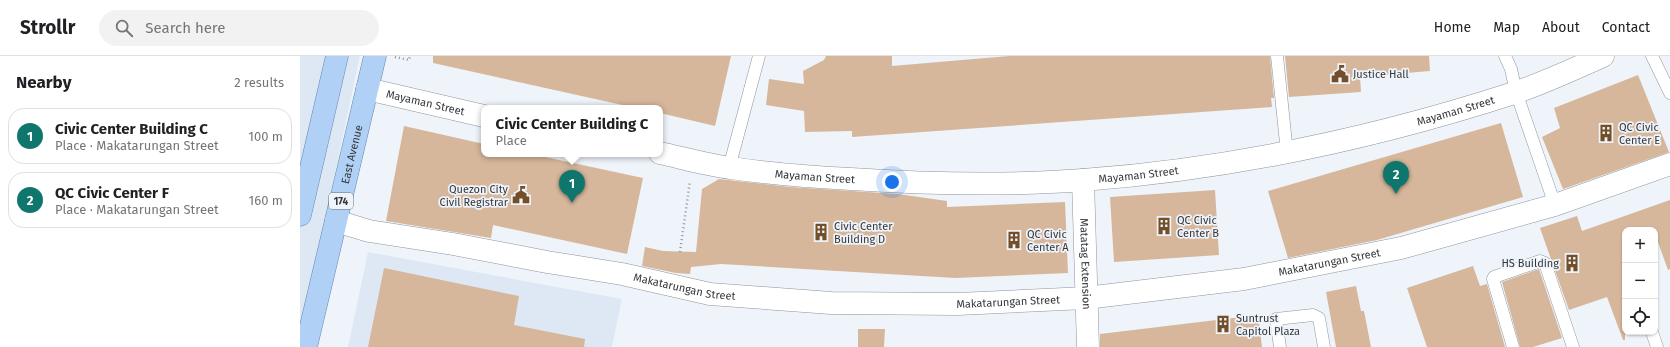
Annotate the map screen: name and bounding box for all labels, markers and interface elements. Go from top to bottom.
search box [99,10,379,46]
text: Strollr [20,16,75,39]
icon: search [113,17,135,39]
text: Search here [145,19,225,37]
text: Home [1434,19,1471,36]
text: Map [1493,19,1520,36]
text: About [1542,19,1580,36]
text: Contact [1602,19,1650,36]
public building icon: Justice Hall [1330,64,1350,84]
place label: Justice Hall [1353,68,1409,81]
text: Nearby [16,72,71,93]
text: 2 results [234,75,284,90]
street label: Mayaman Street [385,88,466,118]
street label: Mayaman Street [1415,94,1496,129]
popup [481,105,663,157]
text: Civic Center Building C [496,115,648,133]
text: Civic Center Building C [55,120,208,138]
place label: QC Civic Center E [1619,121,1660,147]
building icon: QC Civic Center E [1596,123,1616,143]
street label: East Avenue [339,124,365,185]
text: 1 [27,129,33,144]
text: 100 m [248,129,283,144]
text: Place [496,133,527,148]
text: Place · Makatarungan Street [55,138,219,153]
pin: 2 [1383,161,1409,194]
street label: Mayaman Street [1098,164,1179,186]
street label: Mayaman Street [774,168,855,186]
pin: 1 [559,170,585,203]
your location [882,172,902,192]
place label: Quezon City Civil Registrar [440,183,509,209]
text: QC Civic Center F [55,184,169,202]
public building icon: Quezon City Civil Registrar [511,185,531,205]
text: 2 [27,193,33,208]
text: 160 m [249,193,283,208]
road number: 174 [329,193,353,209]
text: Place · Makatarungan Street [55,202,219,217]
place label: QC Civic Center B [1177,214,1219,240]
building icon: QC Civic Center B [1154,216,1174,236]
street label: Matatag Extension [1077,218,1093,310]
place label: Civic Center Building D [834,220,893,246]
building icon: Civic Center Building D [811,222,831,242]
map controls [1622,227,1658,335]
button: + [1622,227,1658,263]
place label: QC Civic Center A [1027,228,1069,254]
building icon: QC Civic Center A [1004,230,1024,250]
street label: Makatarungan Street [1277,246,1382,279]
building icon: HS Building [1562,253,1582,273]
place label: HS Building [1501,257,1559,270]
button: − [1622,263,1658,299]
street label: Makatarungan Street [632,271,736,303]
street label: Makatarungan Street [956,293,1060,311]
button: locate [1622,299,1658,335]
place label: Suntrust Capitol Plaza [1236,312,1300,338]
building icon: Suntrust Capitol Plaza [1213,314,1233,334]

